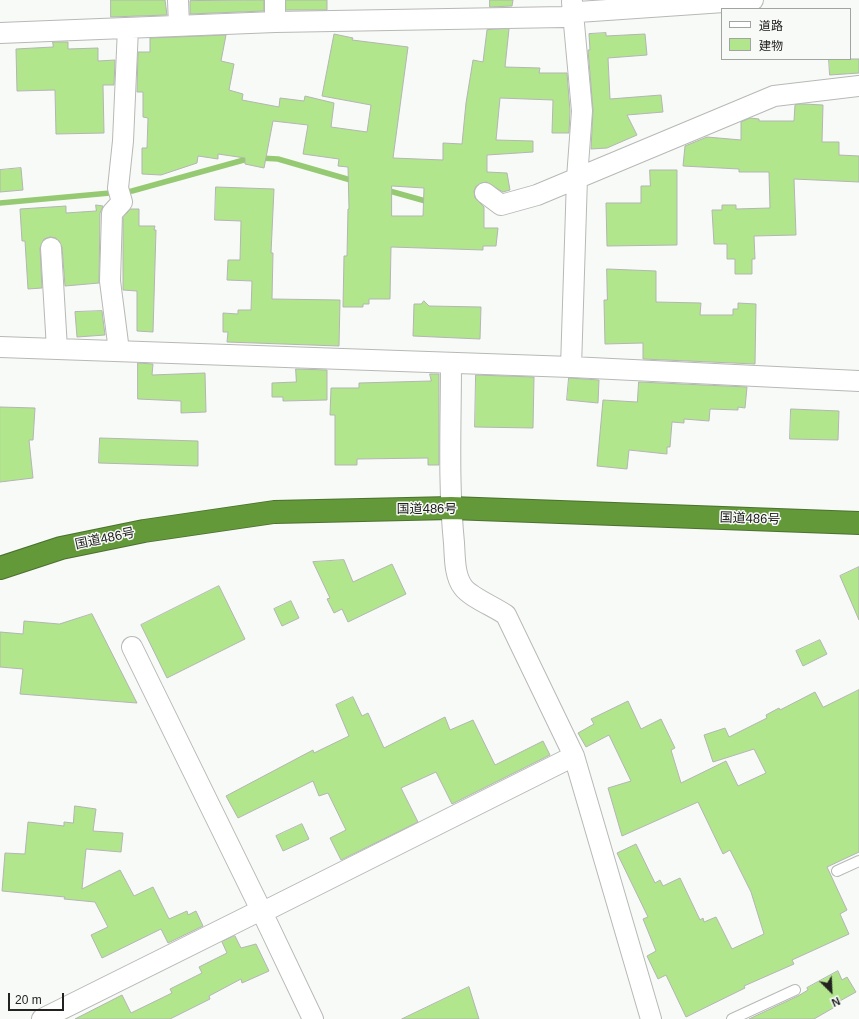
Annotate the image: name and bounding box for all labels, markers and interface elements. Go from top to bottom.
legend [721,8,851,60]
text: 道路 [759,19,783,33]
text: 建物 [759,39,783,53]
street label: 国道486号 [397,501,457,517]
street label: 国道486号 [719,510,781,528]
street label: 国道486号 [74,525,136,553]
north arrow [811,971,851,1011]
scale bar [10,985,66,1011]
text: 20 m [15,993,42,1007]
text: N [830,995,842,1009]

